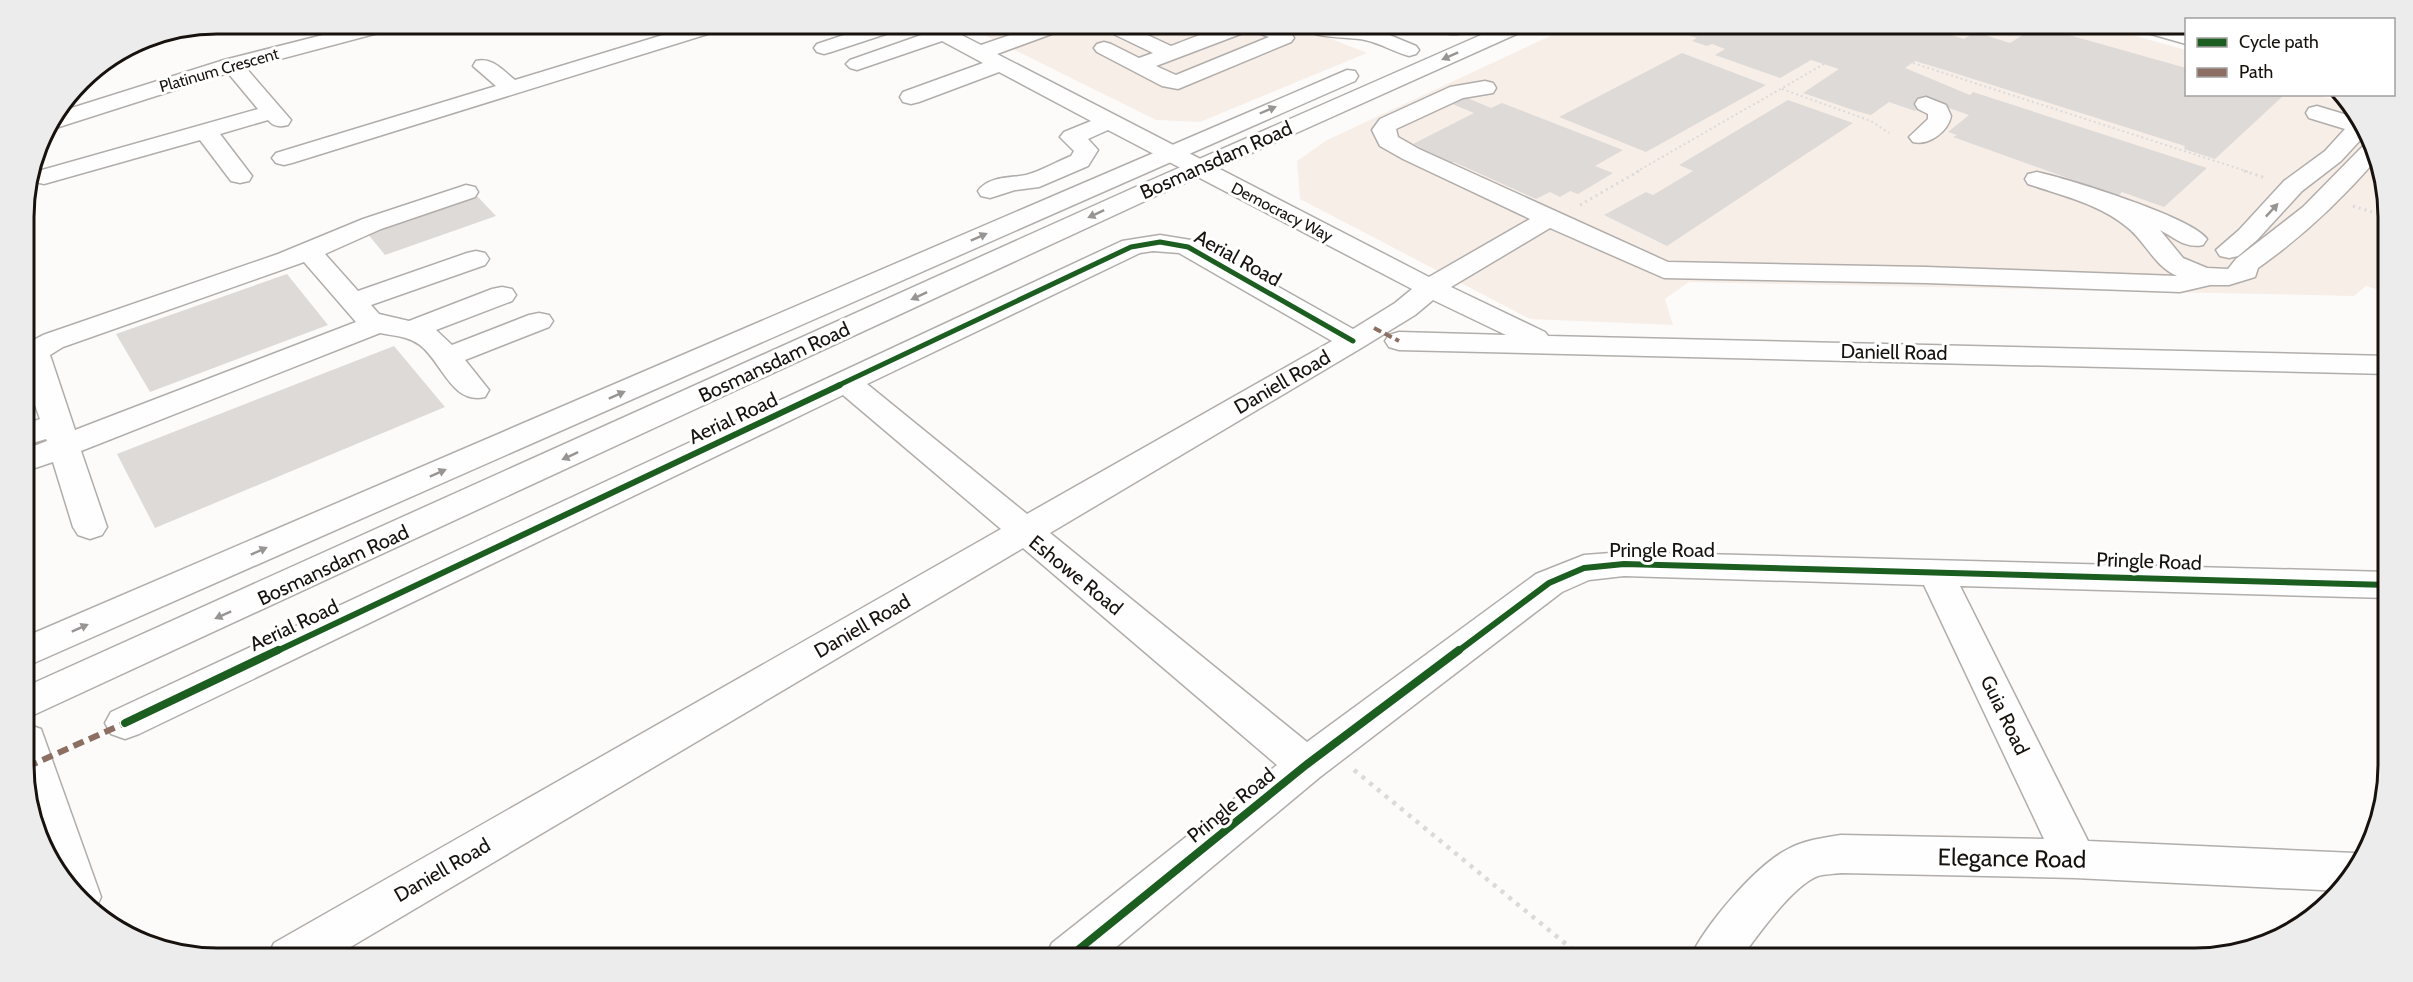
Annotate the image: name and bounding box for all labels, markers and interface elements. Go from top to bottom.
legend [2185,18,2395,96]
text: Cycle path [2239,31,2319,53]
street label: Platinum Crescent [157,44,281,96]
one-way arrow [1440,51,1458,61]
text: Path [2239,61,2273,83]
one-way arrow [1259,105,1277,115]
street label: Bosmansdam Road [1136,116,1296,204]
street label: Democracy Way [1228,178,1336,246]
one-way arrow [2264,203,2278,217]
one-way arrow [1088,210,1105,219]
street label: Aerial Road [1191,224,1285,292]
one-way arrow [970,232,987,241]
one-way arrow [911,291,928,300]
street label: Bosmansdam Road [695,316,853,408]
street label: Daniell Road [1840,339,1948,365]
street label: Daniell Road [1230,345,1334,419]
street label: Aerial Road [685,387,781,449]
one-way arrow [608,390,625,399]
one-way arrow [561,451,579,461]
one-way arrow [429,467,447,477]
street label: Bosmansdam Road [254,519,412,611]
street label: Eshowe Road [1024,530,1128,620]
street label: Pringle Road [1609,538,1715,562]
one-way arrow [251,546,268,555]
street label: Pringle Road [2096,547,2202,575]
street label: Daniell Road [810,589,914,663]
street label: Aerial Road [246,594,342,656]
one-way arrow [214,610,231,619]
one-way arrow [72,624,89,633]
street label: Guia Road [1975,671,2035,759]
street label: Pringle Road [1182,762,1280,848]
street label: Daniell Road [390,833,494,907]
street label: Elegance Road [1938,842,2086,874]

